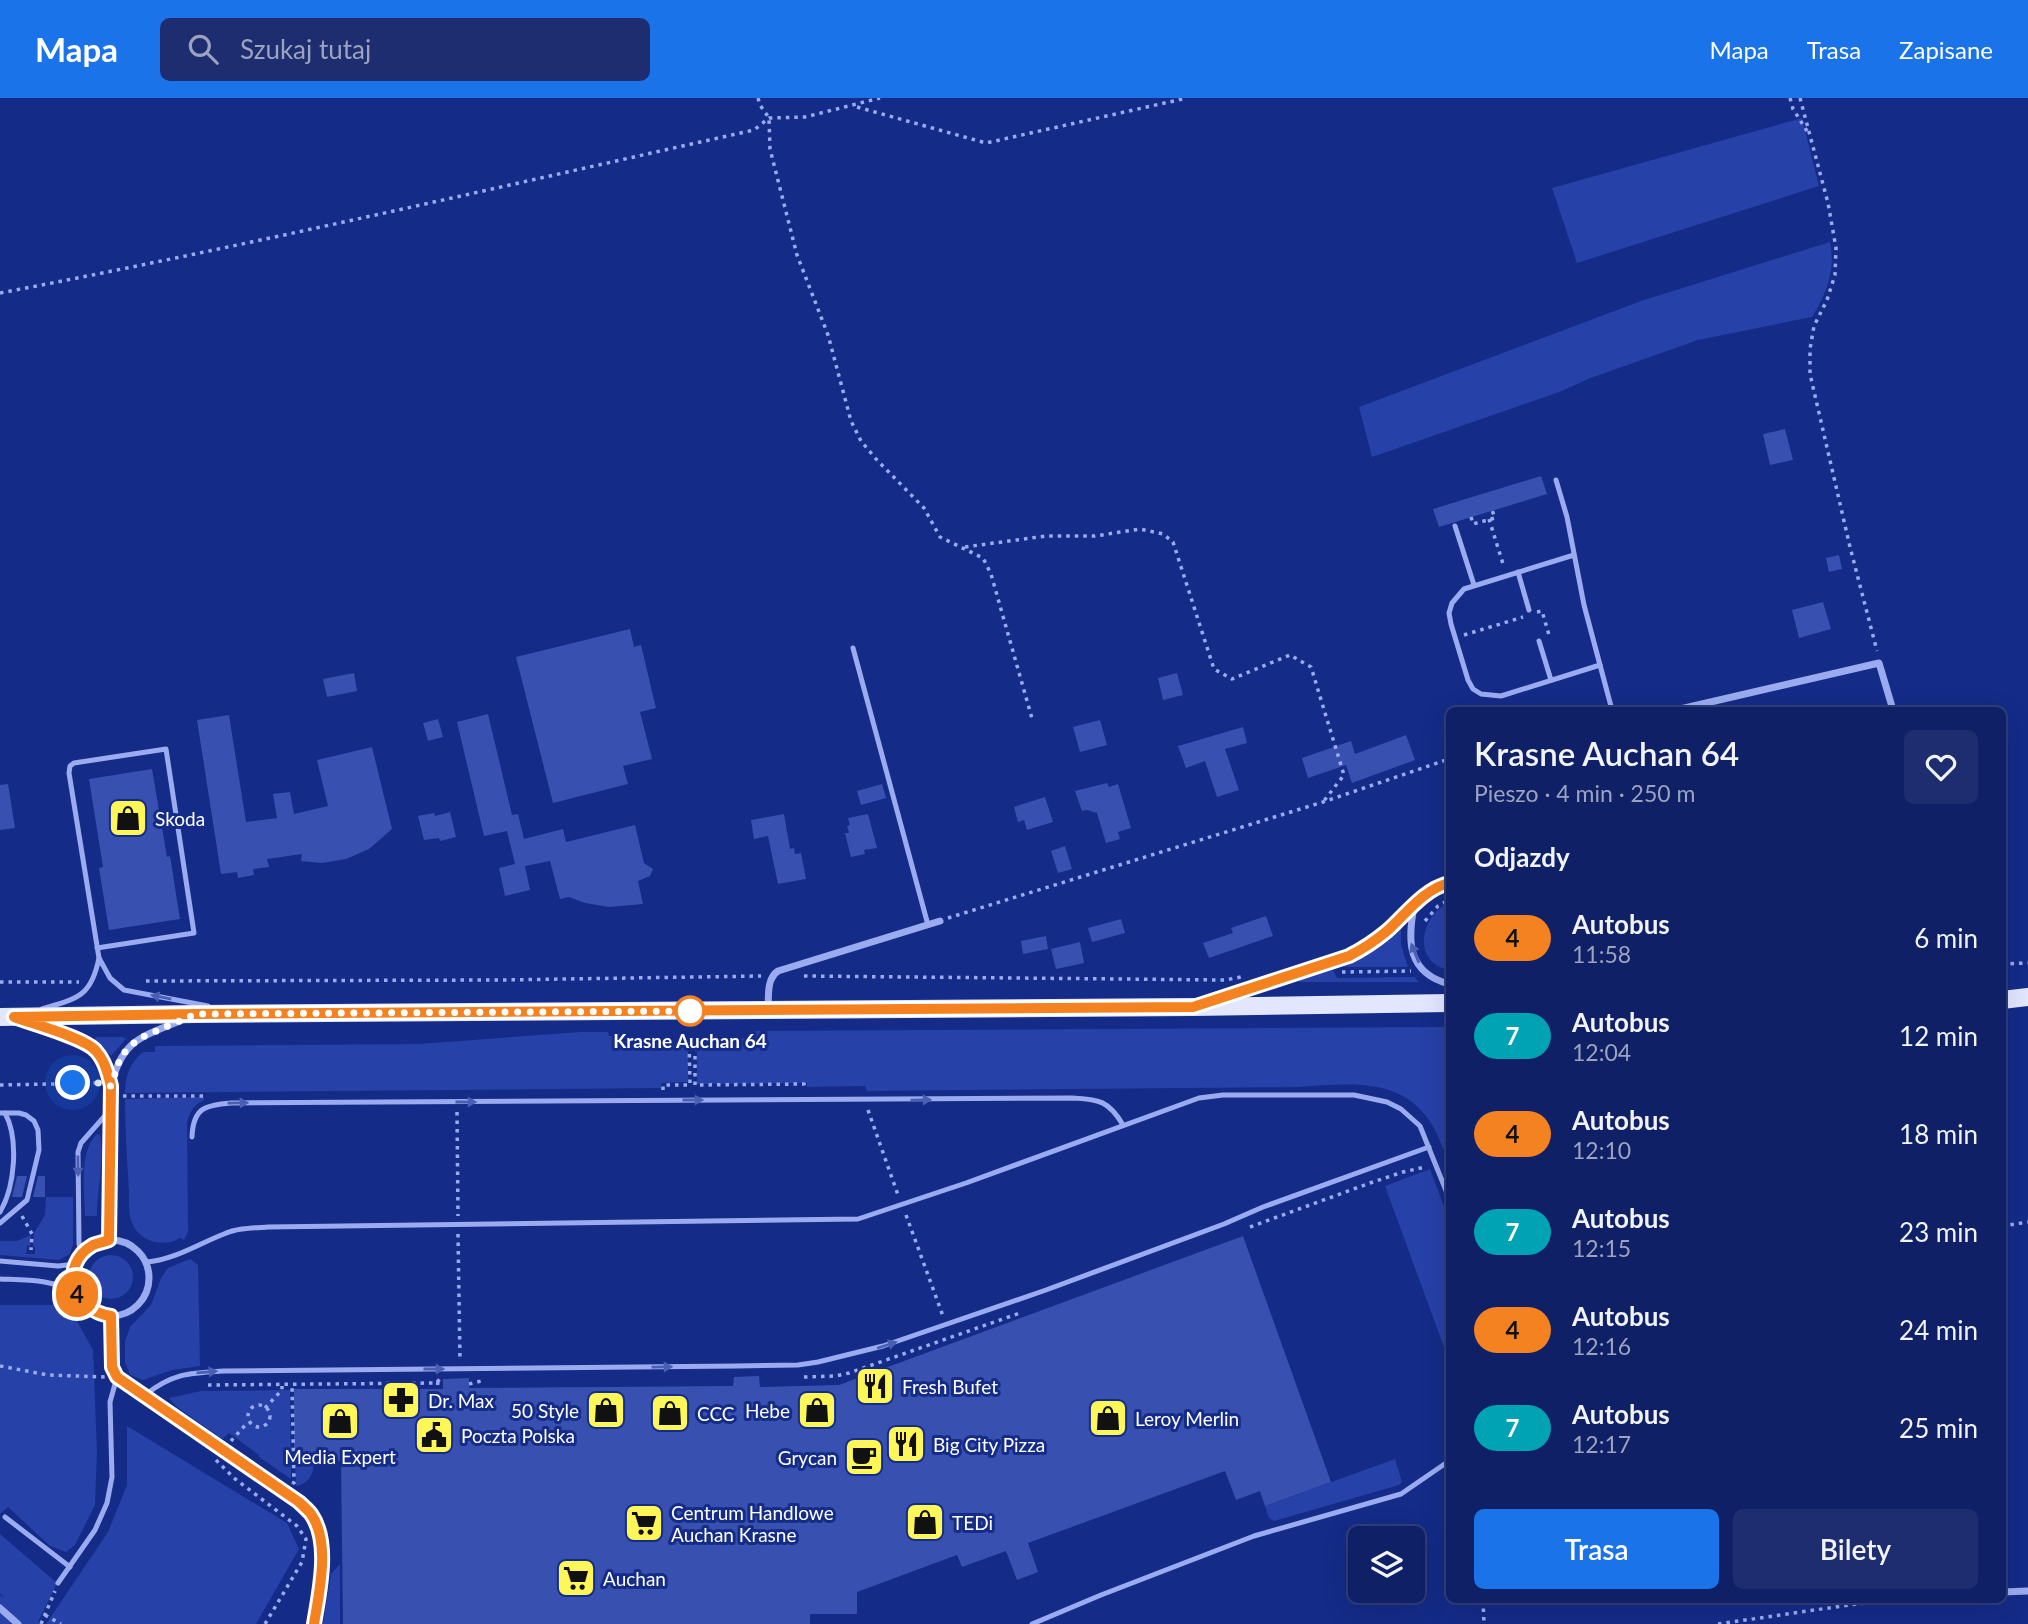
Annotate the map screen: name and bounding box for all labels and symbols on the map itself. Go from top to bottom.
shop icon: Skoda [107,797,149,839]
place label: Skoda [155,807,205,830]
one-way arrow [1409,943,1420,964]
one-way arrow [150,991,172,1002]
marker: Krasne Auchan 64 [675,996,705,1026]
place label: Krasne Auchan 64 [613,1029,767,1052]
your location [55,1065,90,1100]
one-way arrow [683,1094,705,1106]
one-way arrow [910,1094,932,1106]
one-way arrow [455,1096,477,1108]
one-way arrow [228,1097,250,1109]
one-way arrow [72,1156,84,1178]
line badge: 4 [54,1271,100,1317]
one-way arrow [877,1339,898,1350]
one-way arrow [651,1361,673,1373]
one-way arrow [424,1363,446,1375]
restaurant icon: Fresh Bufet [854,1365,896,1407]
one-way arrow [196,1367,218,1378]
place label: Fresh Bufet [902,1375,998,1398]
pharmacy icon: Dr. Max [380,1379,422,1421]
place label: Dr. Max [428,1389,495,1412]
shop icon: 50 Style [585,1389,627,1431]
shop icon: Hebe [796,1389,838,1431]
shop icon: CCC [649,1392,691,1434]
shop icon: Leroy Merlin [1087,1397,1129,1439]
place label: 50 Style [511,1399,579,1422]
place label: Hebe [745,1399,790,1422]
shop icon: Media Expert [319,1400,361,1442]
place label: CCC [697,1402,735,1425]
place label: Leroy Merlin [1135,1407,1239,1430]
public building icon: Poczta Polska [413,1414,455,1456]
restaurant icon: Big City Pizza [885,1423,927,1465]
place label: Poczta Polska [461,1424,575,1447]
place label: Big City Pizza [933,1433,1045,1456]
cafe icon: Grycan [843,1436,885,1478]
place label: Media Expert [284,1445,396,1468]
place label: Grycan [778,1446,837,1469]
place label: Centrum Handlowe Auchan Krasne [671,1501,834,1546]
shop icon: TEDi [904,1501,946,1543]
supermarket icon: Centrum Handlowe Auchan Krasne [623,1502,665,1544]
place label: TEDi [952,1511,993,1534]
supermarket icon: Auchan [555,1557,597,1599]
place label: Auchan [603,1567,666,1590]

